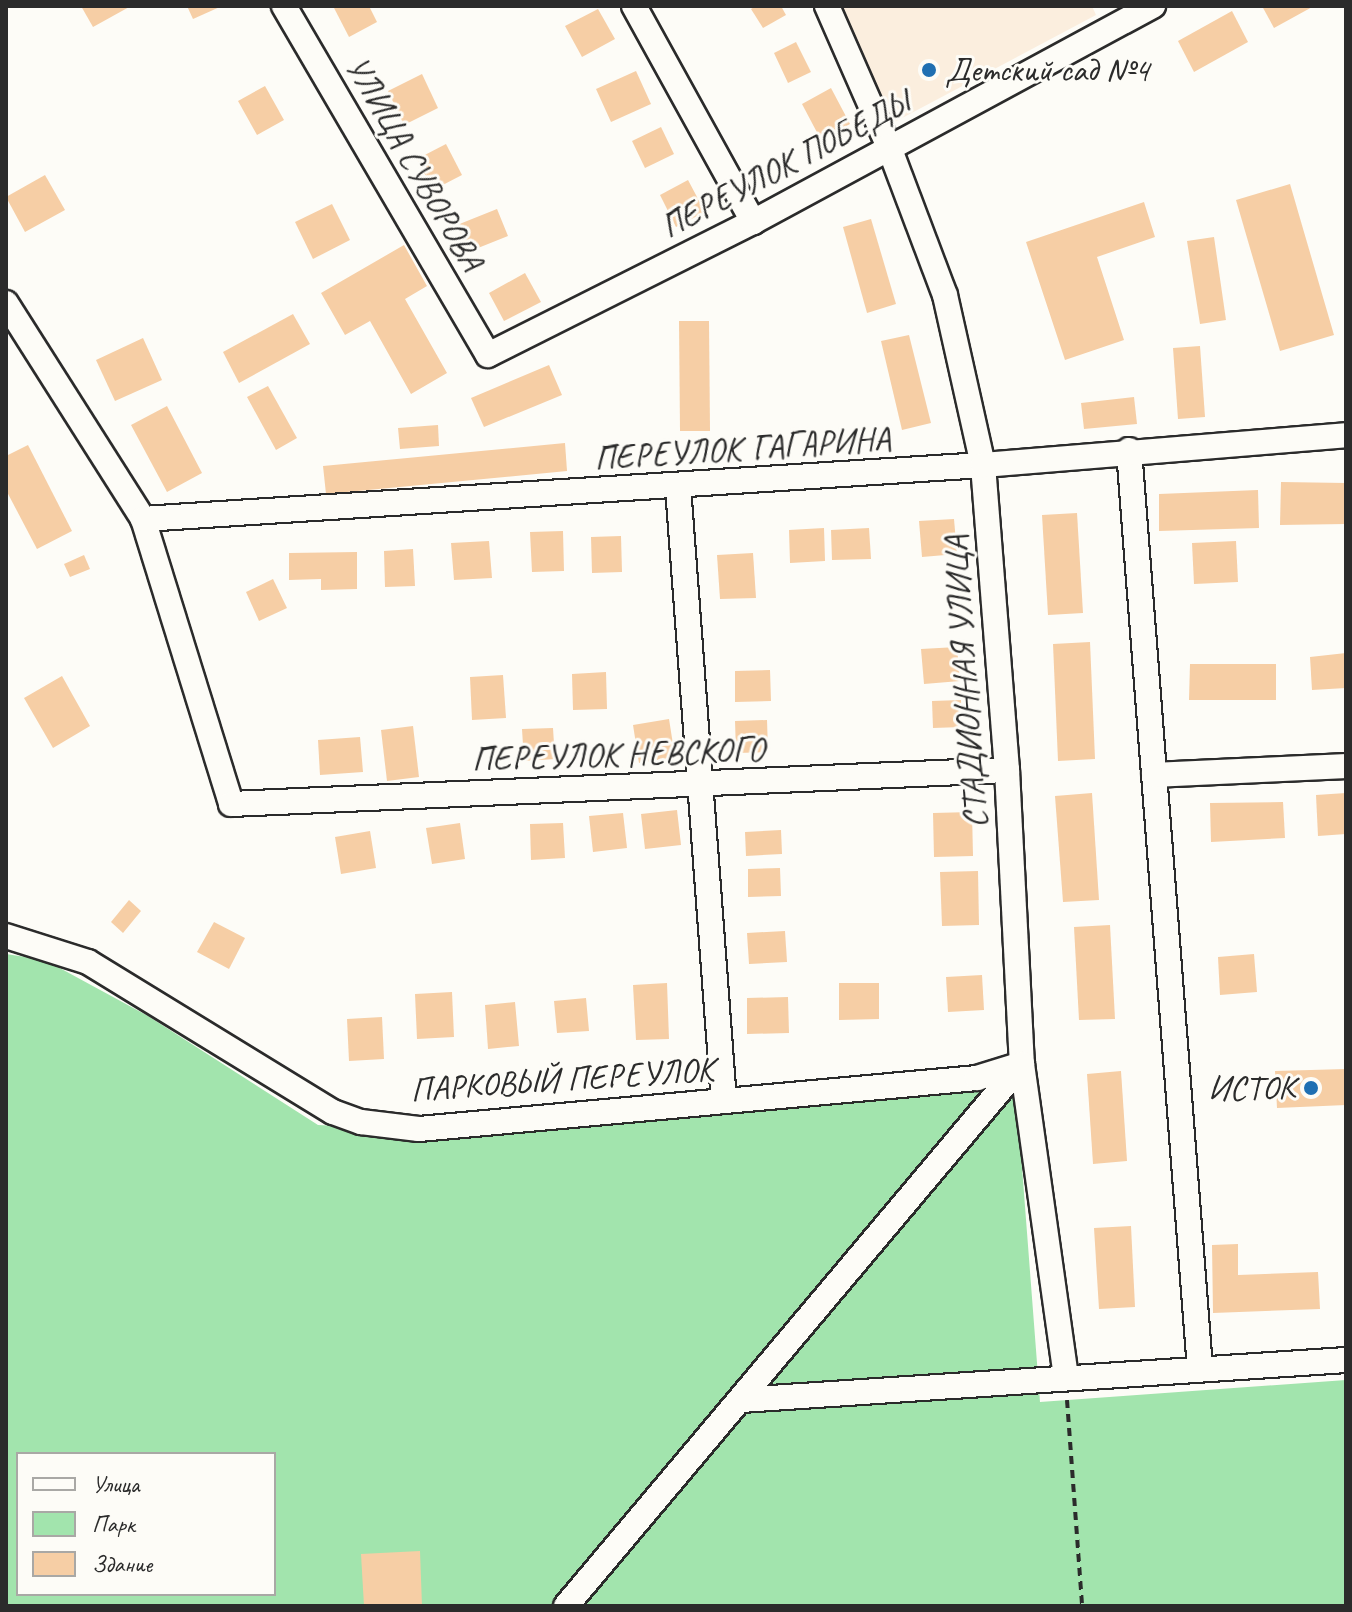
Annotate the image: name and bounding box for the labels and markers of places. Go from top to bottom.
place label: Детский сад №4 [945,50,1149,90]
marker: Детский сад №4 [920,61,938,79]
place label: ИСТОК [1208,1068,1295,1108]
marker: ИСТОК [1302,1079,1320,1097]

